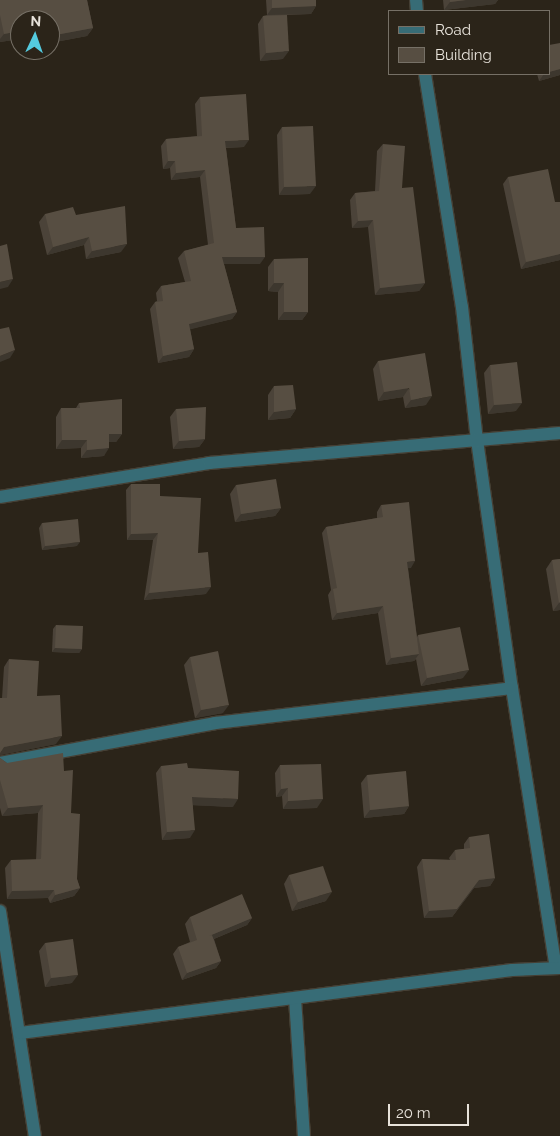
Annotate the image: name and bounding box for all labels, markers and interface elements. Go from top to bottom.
north arrow [10,10,60,60]
legend [388,10,550,75]
text: N [30,13,41,29]
text: Road [435,21,471,39]
text: Building [435,46,492,64]
scale bar [390,1094,471,1126]
text: 20 m [396,1104,431,1122]

